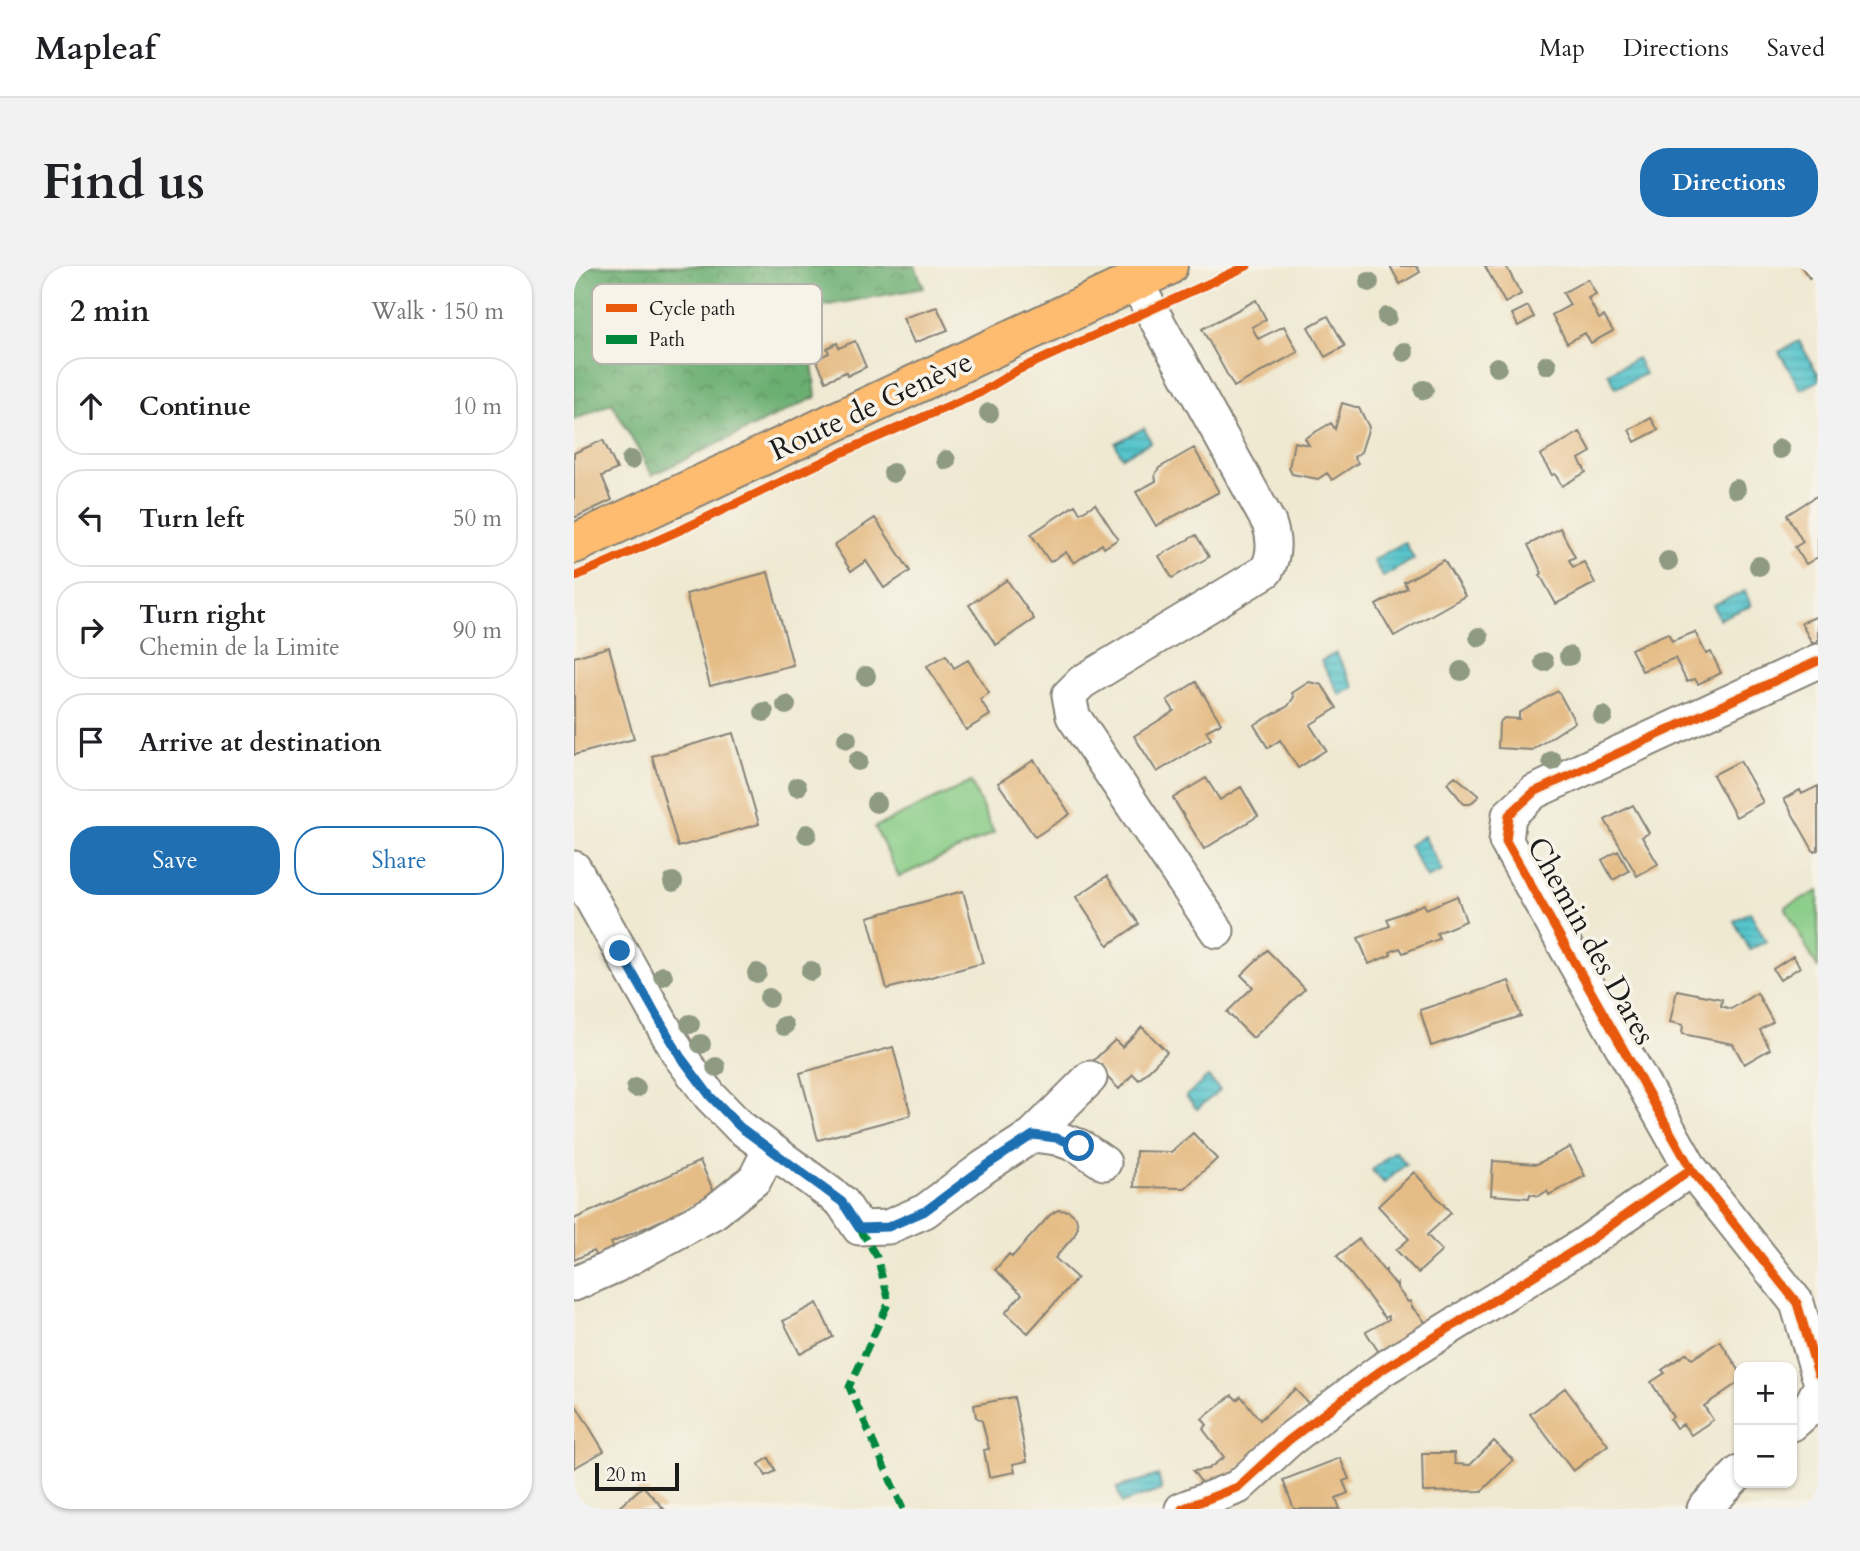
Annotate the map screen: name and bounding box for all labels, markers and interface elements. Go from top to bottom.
text: Mapleaf [35,26,156,71]
text: Map [1539,32,1585,65]
text: Directions [1623,32,1729,65]
text: Saved [1767,32,1825,65]
button: Directions [1640,148,1818,217]
text: Find us [42,149,205,216]
legend [592,284,822,364]
text: 2 min [70,291,150,332]
text: Walk · 150 m [371,296,504,327]
text: Cycle path [649,296,736,322]
text: Path [649,327,685,353]
street label: Route de Genève [763,341,979,471]
icon: ahead [72,387,110,425]
text: Continue [139,389,251,424]
text: 10 m [453,391,502,422]
icon: left [72,499,110,537]
text: Turn left [139,501,244,536]
text: 50 m [453,503,502,534]
text: Turn right [139,597,266,632]
icon: right [72,611,110,649]
text: 90 m [453,615,502,646]
text: Chemin de la Limite [139,632,340,663]
icon: arrive [72,723,110,761]
text: Arrive at destination [139,725,382,760]
button: Save [70,826,280,895]
button: Share [294,826,504,895]
street label: Chemin des Dares [1517,830,1665,1052]
route end [604,935,635,966]
route start [1063,1130,1094,1161]
map controls [1734,1362,1797,1488]
button: + [1734,1362,1797,1425]
button: − [1734,1425,1797,1488]
scale bar [595,1460,679,1492]
text: 20 m [606,1462,647,1488]

